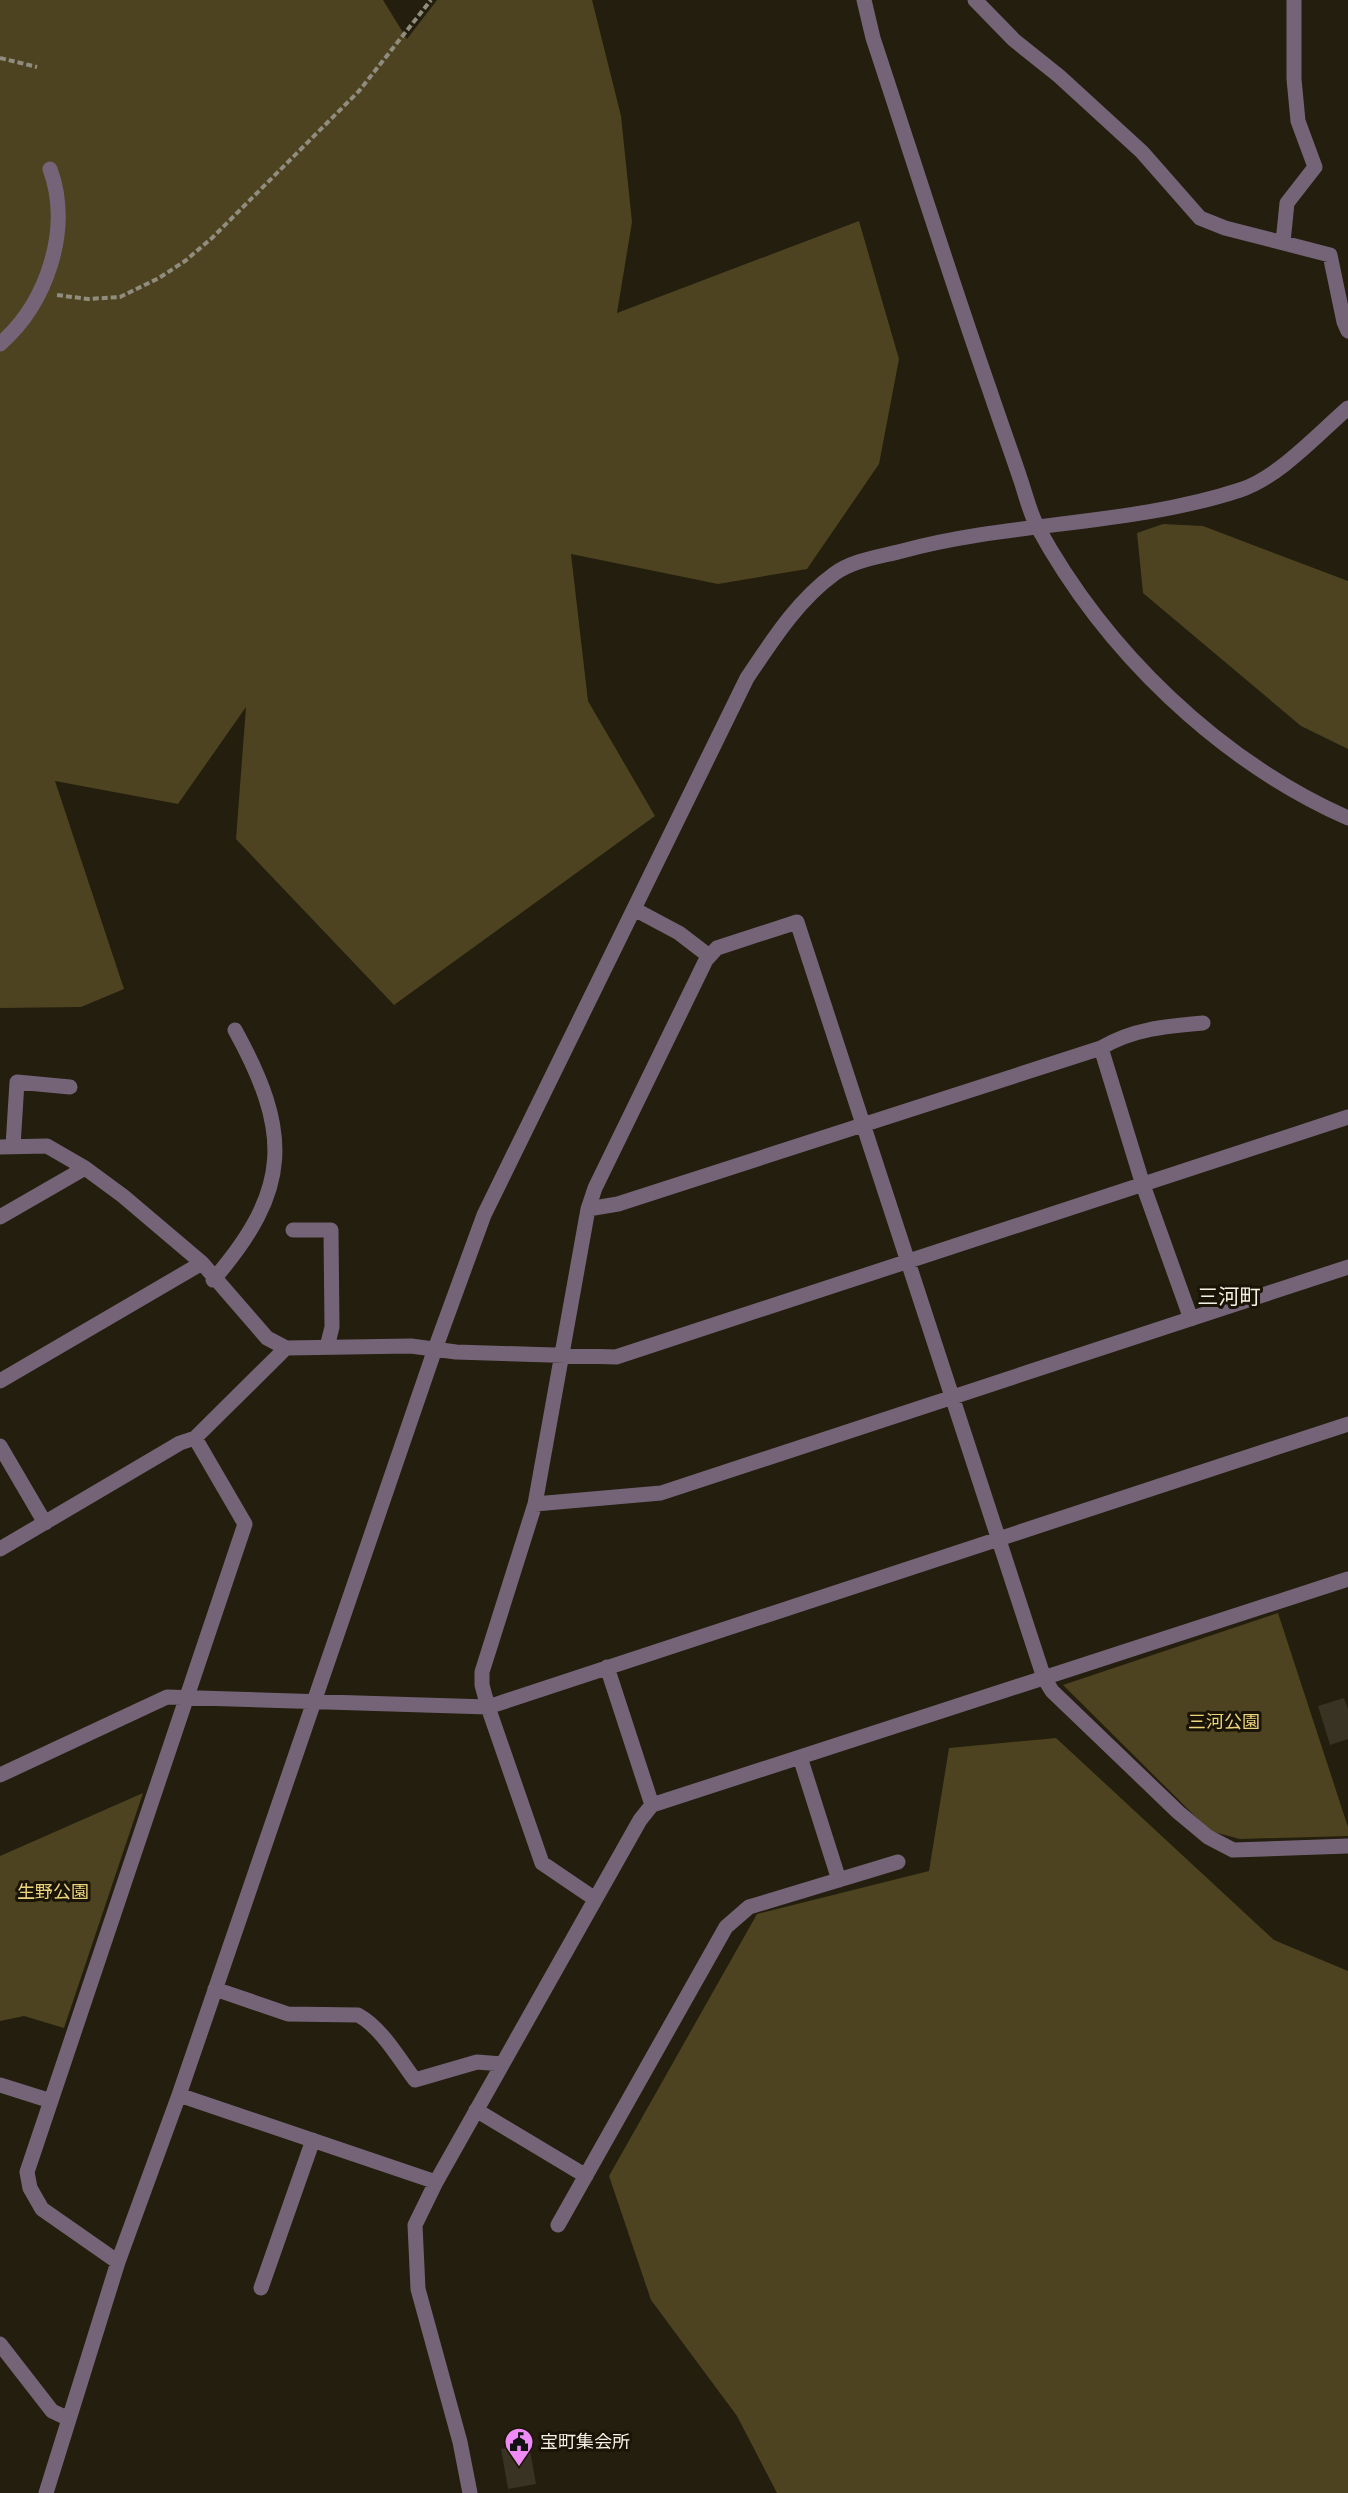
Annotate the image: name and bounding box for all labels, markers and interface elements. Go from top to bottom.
district label: 三河町 [1198,1285,1261,1310]
park label: 三河公園 [1188,1711,1260,1733]
park label: 生野公園 [17,1881,89,1903]
public building icon: 宝町集会所 [503,2426,535,2468]
place label: 宝町集会所 [540,2431,630,2453]

